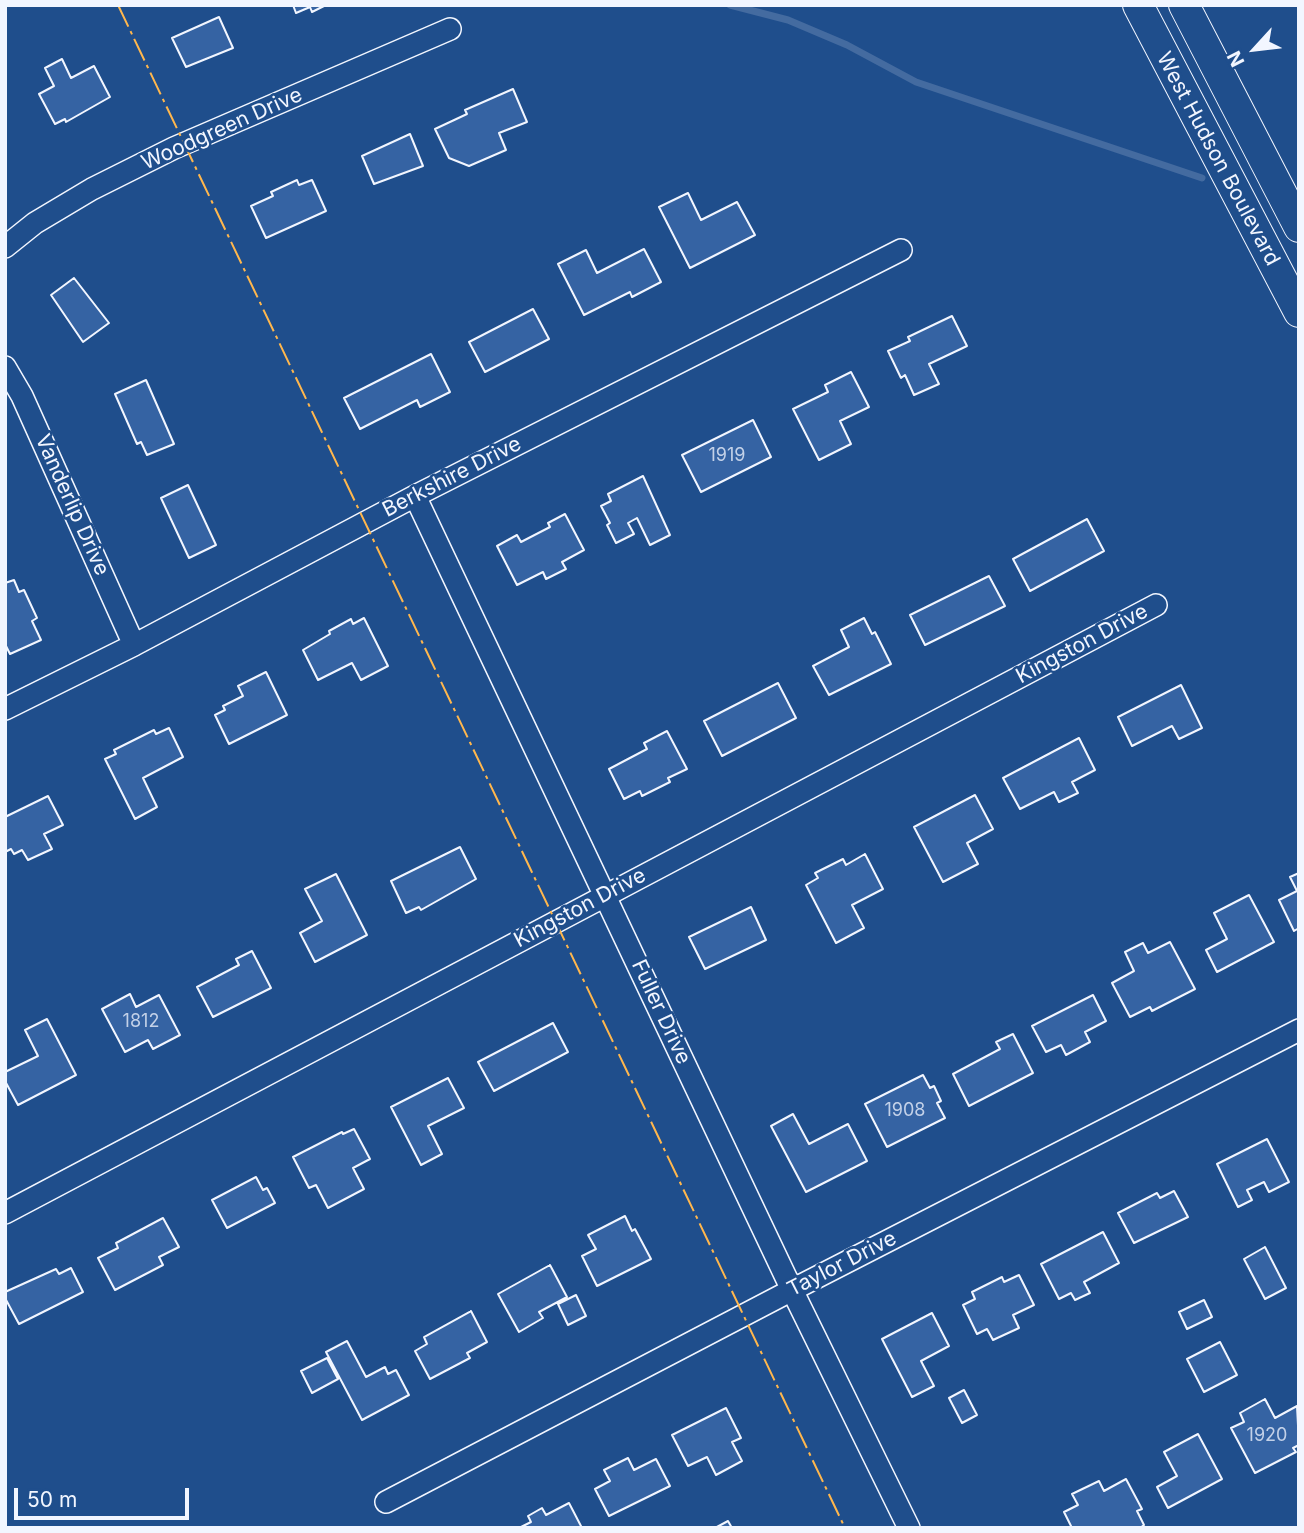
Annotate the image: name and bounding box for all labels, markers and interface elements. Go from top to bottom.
north arrow [1220,14,1290,84]
text: N [1222,47,1249,70]
street label: West Hudson Boulevard [1151,48,1285,270]
street label: Woodgreen Drive [138,82,306,176]
street label: Vanderlip Drive [30,430,114,580]
street label: Berkshire Drive [378,431,526,523]
house number: 1919 [709,445,745,467]
street label: Kingston Drive [1012,599,1152,689]
street label: Kingston Drive [510,863,650,953]
street label: Fuller Drive [626,956,696,1068]
house number: 1812 [123,1011,159,1033]
house number: 1908 [885,1100,925,1122]
street label: Taylor Drive [783,1226,901,1302]
house number: 1920 [1247,1425,1287,1447]
scale bar [18,1474,192,1518]
text: 50 m [27,1487,77,1512]

